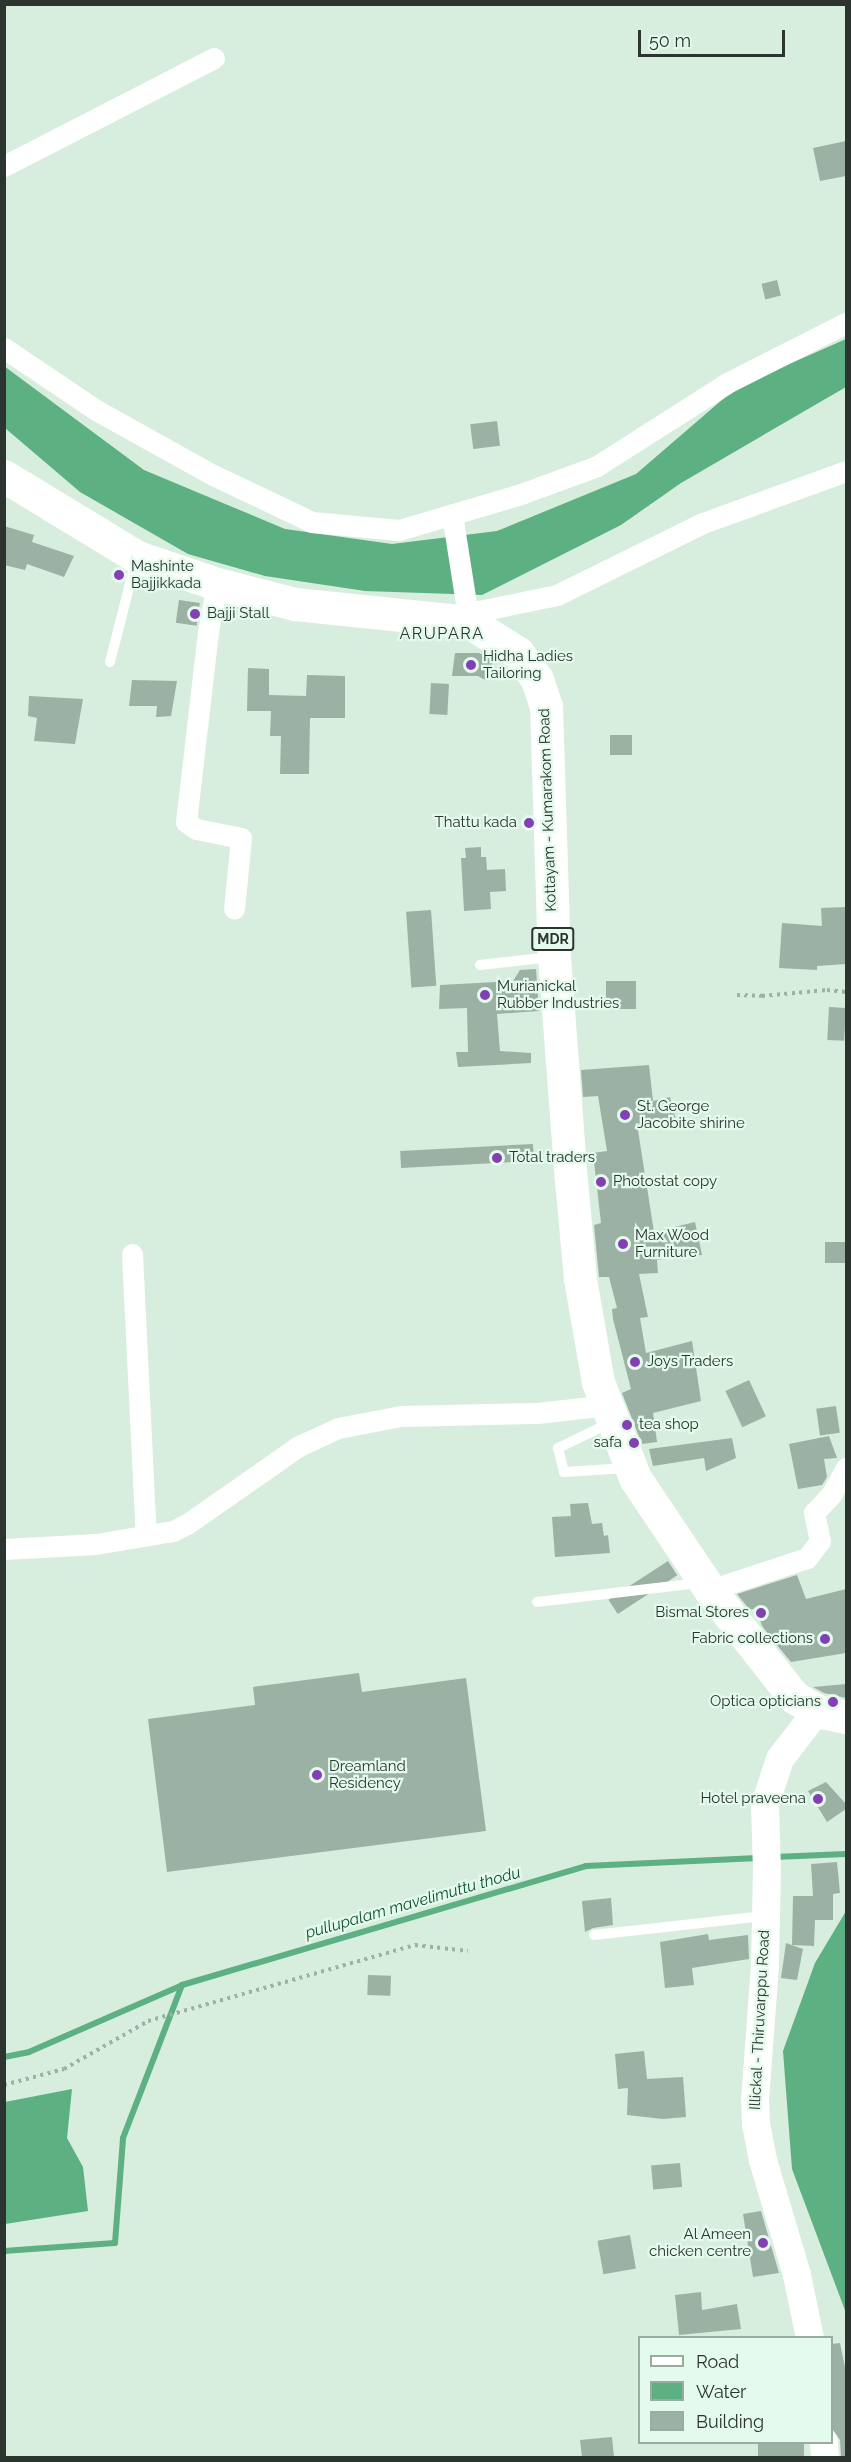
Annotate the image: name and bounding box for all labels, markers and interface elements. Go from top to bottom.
scale bar [641,18,788,56]
text: 50 m [649,30,691,51]
place label: Mashinte Bajjikkada [131,557,201,592]
marker: Mashinte Bajjikkada [112,568,126,582]
place label: Bajji Stall [207,605,270,623]
marker: Bajji Stall [188,607,202,621]
district label: ARUPARA [399,624,485,644]
place label: Hidha Ladies Tailoring [483,647,573,682]
marker: Hidha Ladies Tailoring [464,658,478,672]
street label: Kottayam - Kumarakom Road [535,708,561,912]
place label: Thattu kada [435,814,517,832]
marker: Thattu kada [522,816,536,830]
road number: MDR [530,928,576,950]
place label: Murianickal Rubber Industries [497,977,620,1012]
marker: Murianickal Rubber Industries [478,988,492,1002]
place label: St. George Jacobite shirine [637,1097,745,1132]
marker: St. George Jacobite shirine [618,1108,632,1122]
place label: Total traders [509,1149,595,1167]
marker: Total traders [490,1151,504,1165]
place label: Photostat copy [613,1173,717,1191]
marker: Photostat copy [594,1175,608,1189]
place label: Max Wood Furniture [635,1226,710,1261]
marker: Max Wood Furniture [616,1237,630,1251]
place label: Joys Traders [647,1353,734,1371]
marker: Joys Traders [628,1355,642,1369]
place label: tea shop [639,1416,699,1434]
marker: tea shop [620,1418,634,1432]
place label: safa [594,1434,622,1452]
marker: safa [627,1436,641,1450]
place label: Bismal Stores [655,1604,749,1622]
marker: Bismal Stores [754,1606,768,1620]
place label: Fabric collections [692,1630,813,1648]
marker: Fabric collections [818,1632,832,1646]
place label: Optica opticians [710,1693,821,1711]
marker: Optica opticians [826,1695,840,1709]
place label: Dreamland Residency [329,1757,406,1792]
marker: Dreamland Residency [310,1768,324,1782]
place label: Hotel praveena [700,1790,806,1808]
marker: Hotel praveena [811,1792,825,1806]
water label: pullupalam mavelimuttu thodu [303,1863,523,1943]
street label: Illickal - Thiruvarppu Road [746,1929,774,2111]
place label: Al Ameen chicken centre [649,2225,751,2260]
marker: Al Ameen chicken centre [756,2236,770,2250]
legend [638,2336,833,2444]
text: Road [696,2351,739,2372]
text: Water [696,2381,746,2402]
text: Building [696,2411,764,2432]

